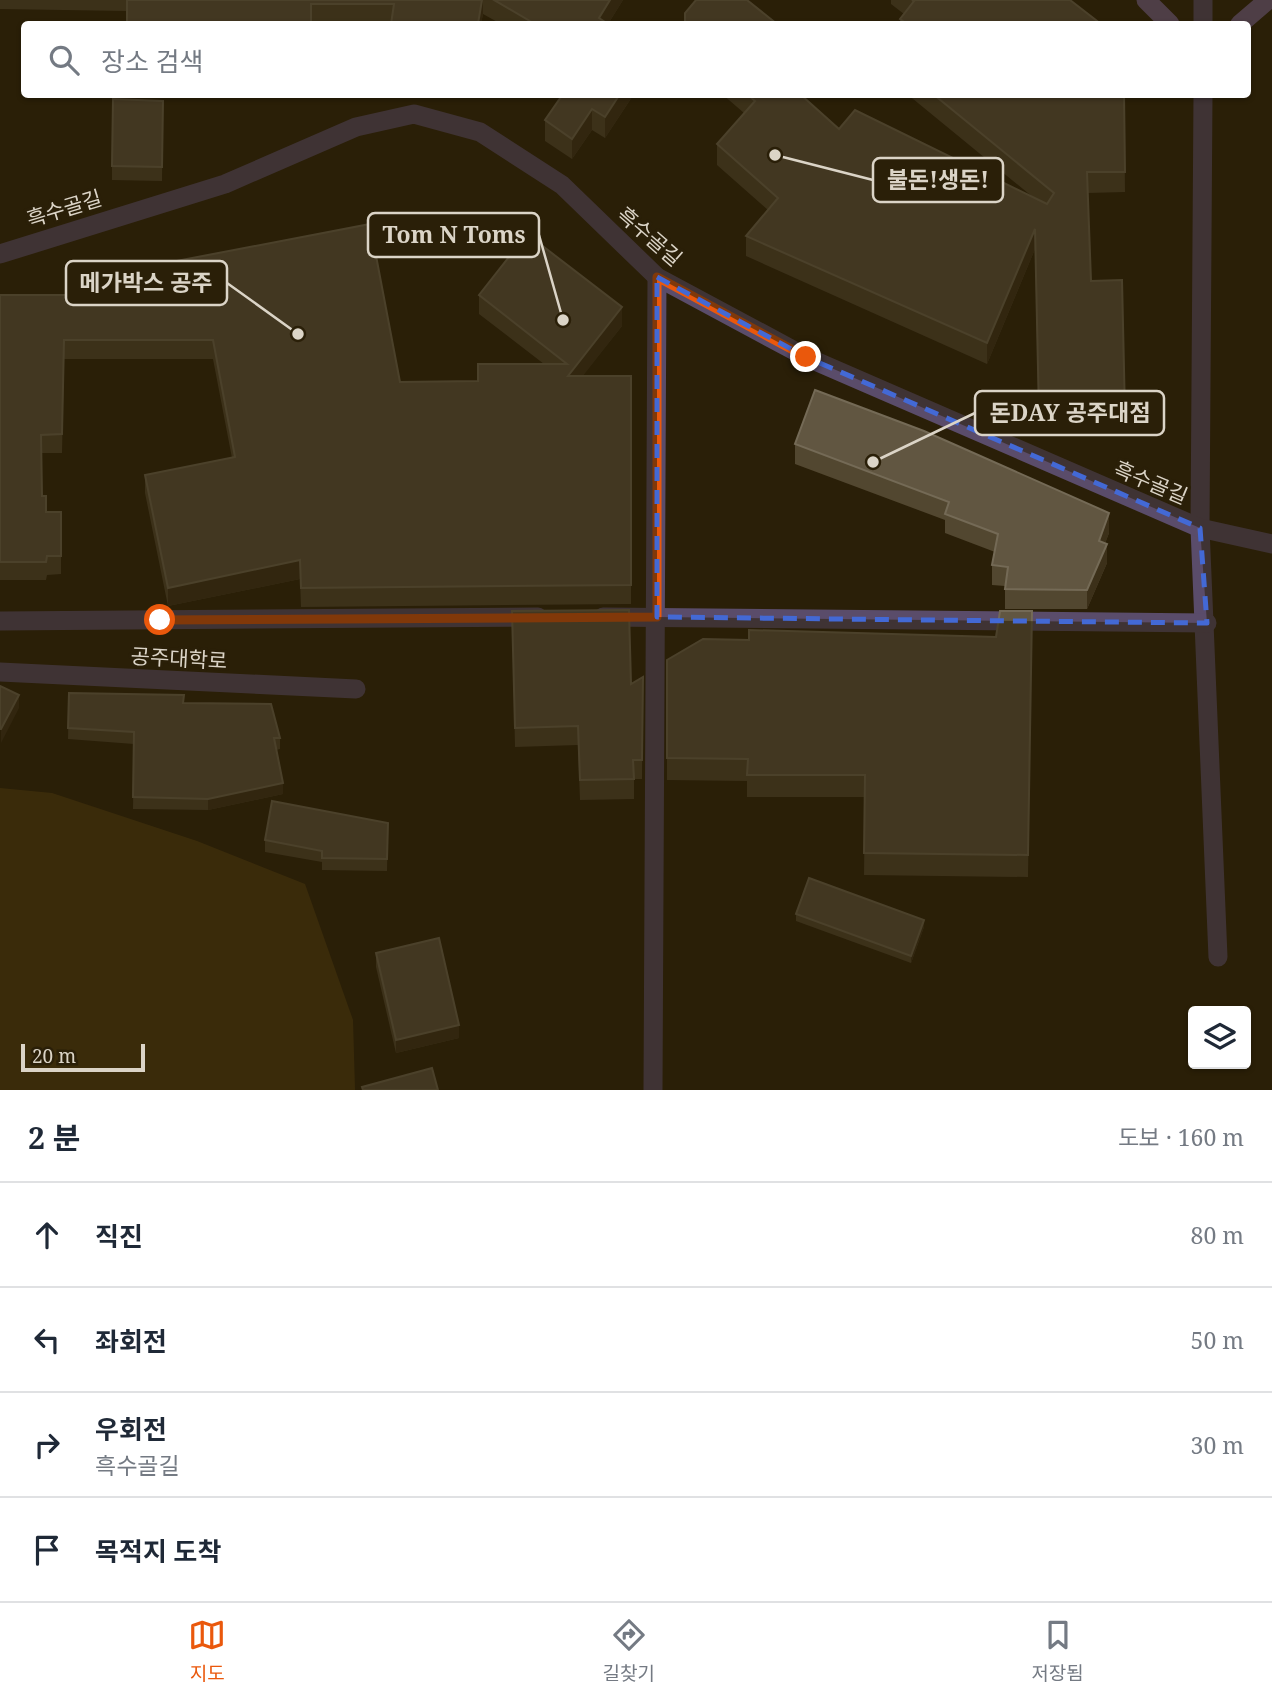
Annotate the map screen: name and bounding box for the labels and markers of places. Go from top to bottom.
callout: 불돈!생돈! [873,158,1003,202]
callout: Tom N Toms [368,213,539,257]
callout: 메가박스 공주 [66,261,227,305]
callout: 돈DAY 공주대점 [975,391,1164,435]

